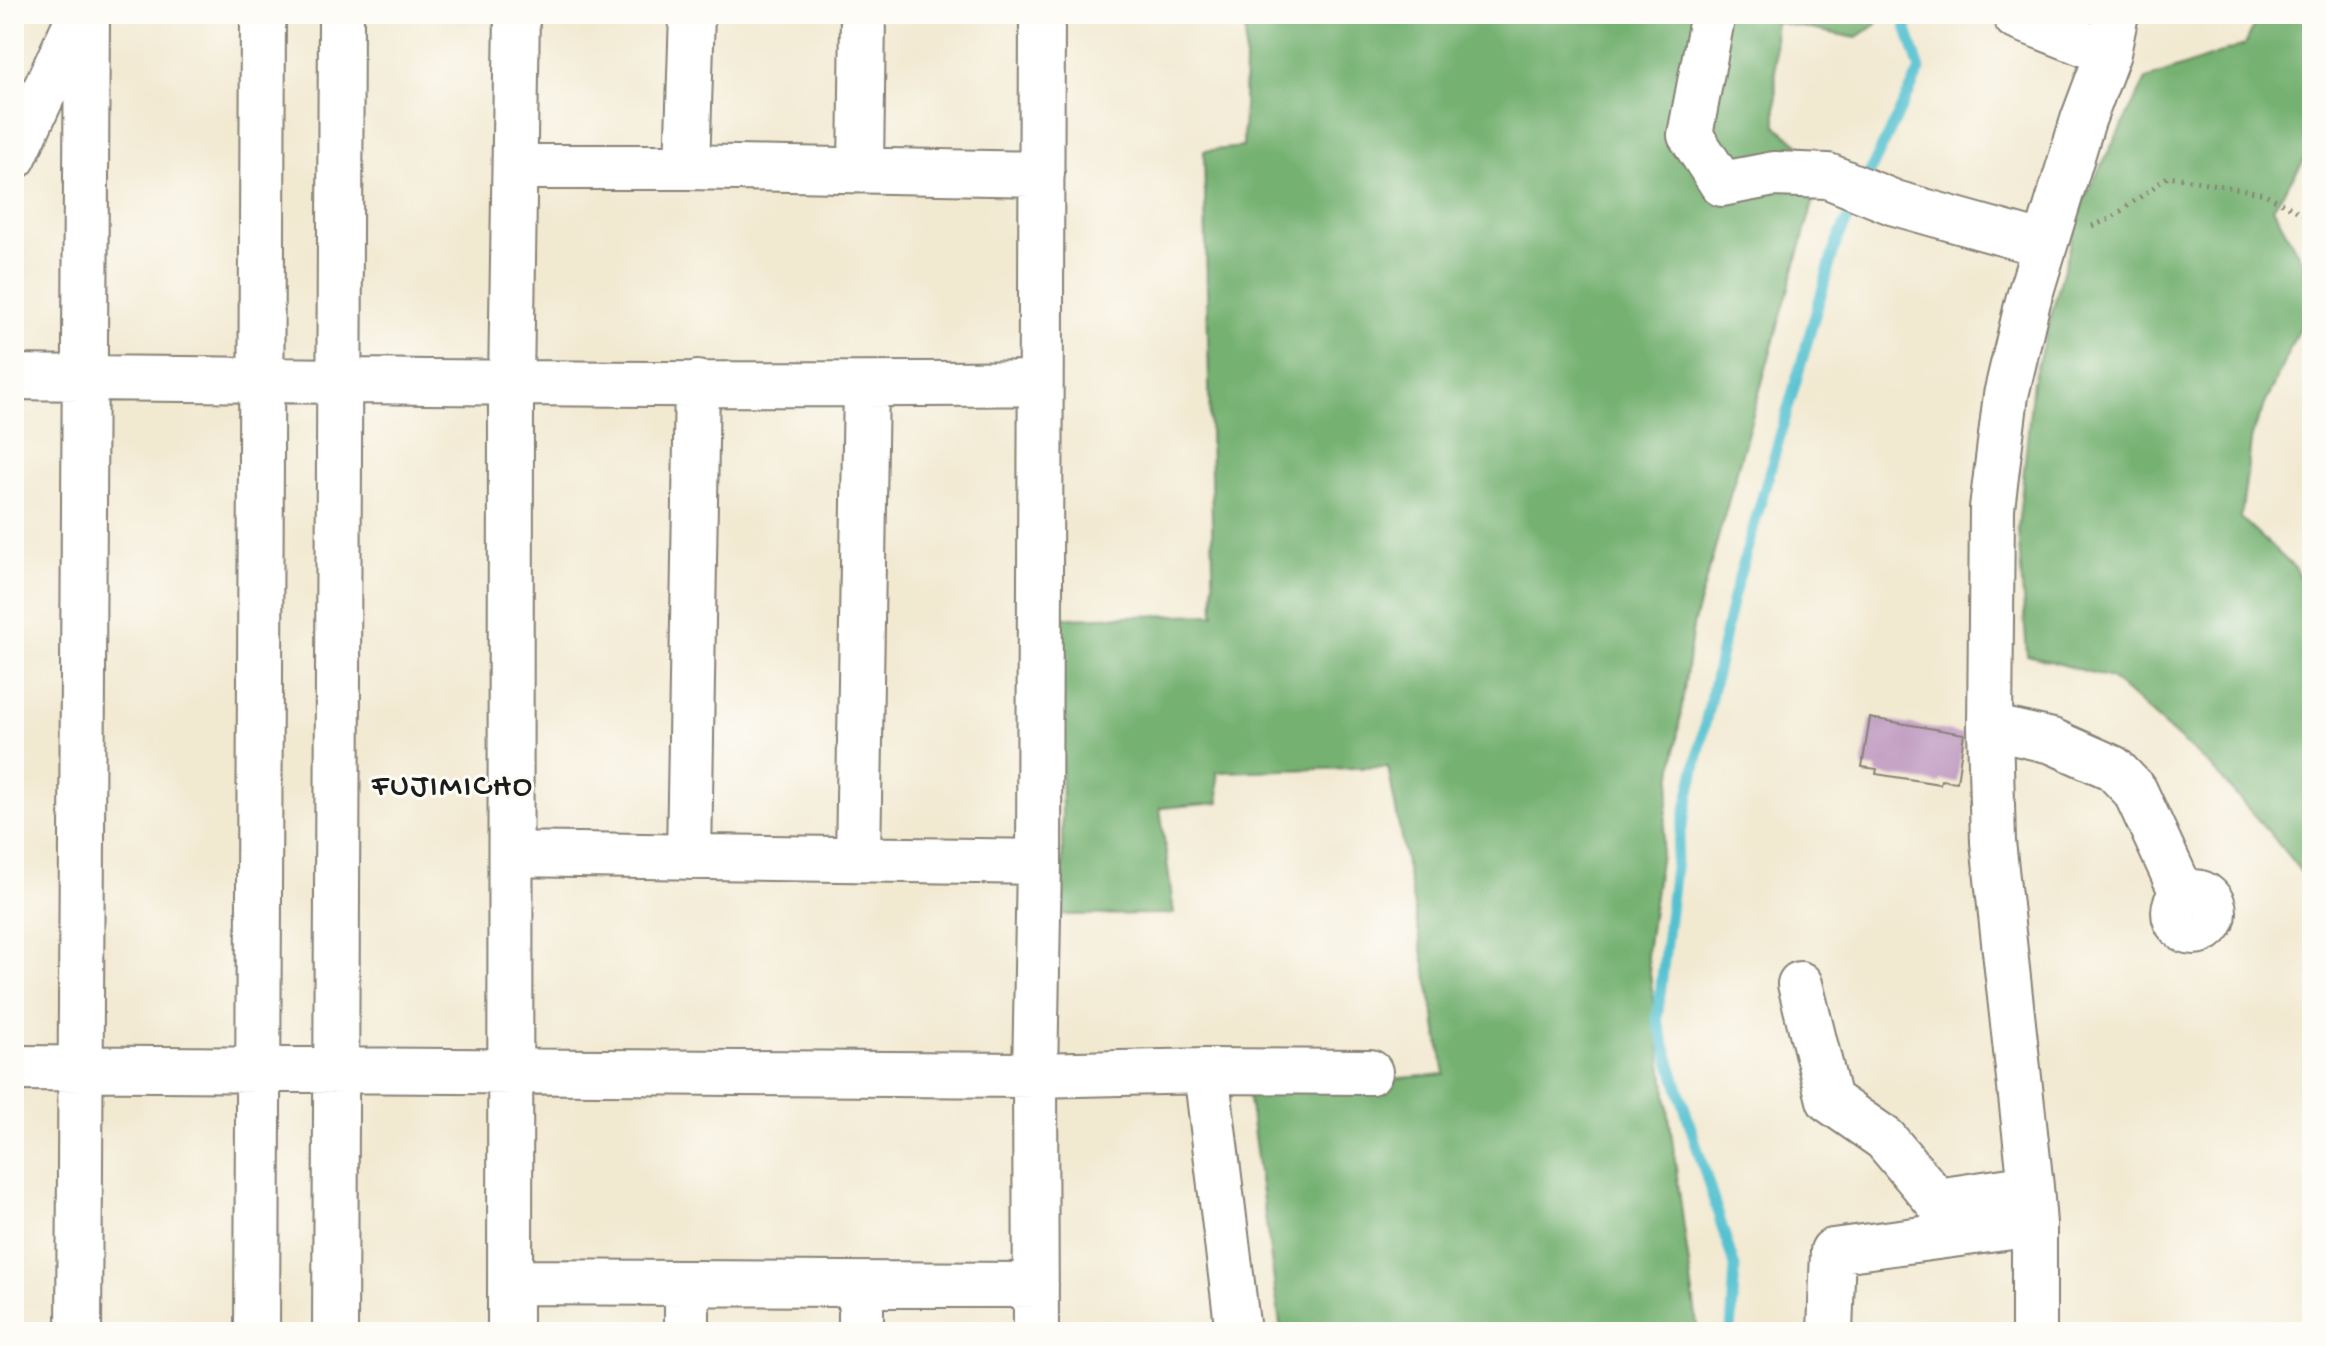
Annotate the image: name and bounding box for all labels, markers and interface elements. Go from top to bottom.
district label: FUJIMICHO [371,769,534,807]

